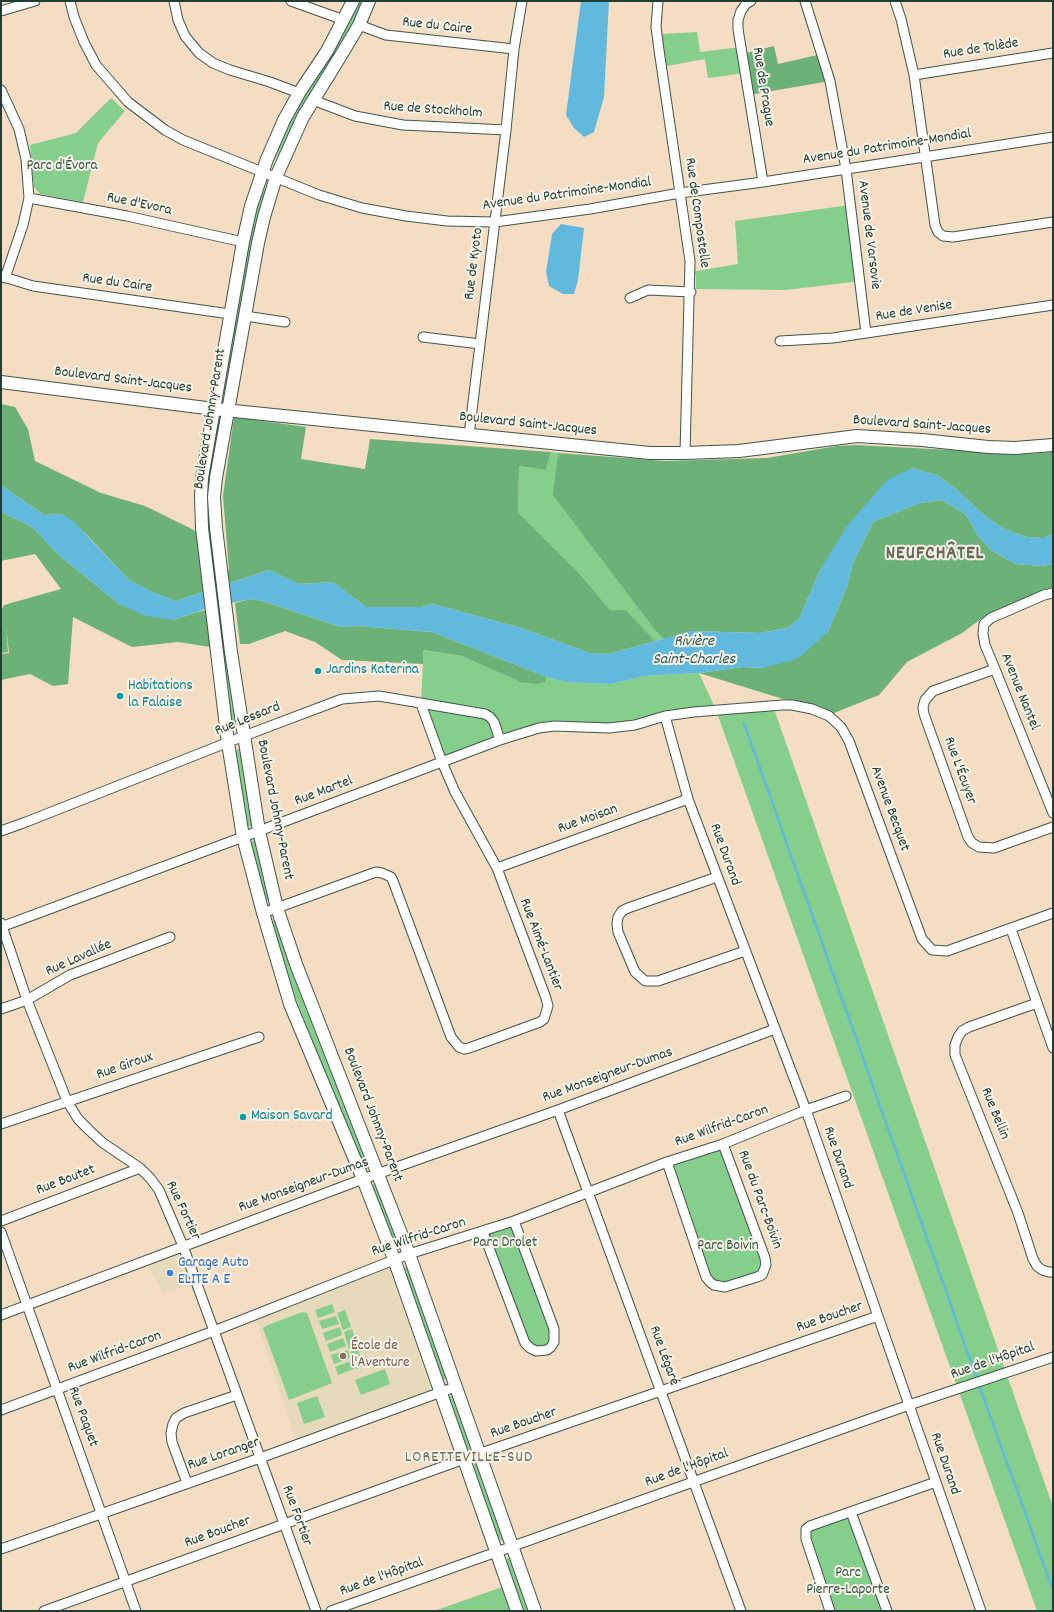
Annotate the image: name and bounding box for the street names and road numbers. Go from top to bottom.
street label: Rue du Caire [401,14,473,40]
street label: Rue de Tolède [942,35,1020,65]
street label: Rue de Prague [747,46,777,128]
street label: Rue de Stockholm [383,99,483,123]
street label: Avenue du Patrimoine-Mondial [802,126,972,170]
street label: Rue de Compostelle [679,157,713,269]
street label: Avenue du Patrimoine-Mondial [481,174,653,216]
street label: Avenue de Varsovie [852,179,884,291]
street label: Rue d'Evora [105,189,173,221]
street label: Rue de Kyoto [462,227,488,301]
street label: Rue du Caire [81,270,153,298]
street label: Rue de Venise [874,297,954,327]
street label: Boulevard Johnny-Parent [191,347,231,491]
street label: Boulevard Saint-Jacques [53,364,193,398]
street label: Boulevard Saint-Jacques [458,409,598,441]
street label: Boulevard Saint-Jacques [852,412,992,440]
street label: Avenue Nantel [995,651,1043,733]
street label: Rue Lessard [213,699,283,741]
street label: Rue L'Écuyer [938,735,980,807]
street label: Boulevard Johnny-Parent [252,738,296,882]
street label: Avenue Becquet [865,764,913,854]
street label: Rue Martel [292,773,356,811]
street label: Rue Moisan [556,801,620,839]
street label: Rue Durand [704,822,744,888]
street label: Rue Aimé-Lantier [514,896,566,994]
street label: Rue Lavallée [43,936,115,982]
street label: Rue Monseigneur-Dumas [541,1044,675,1108]
street label: Boulevard Johnny-Parent [338,1045,406,1185]
street label: Rue Giroux [94,1049,156,1085]
street label: Rue Bellin [975,1085,1013,1143]
street label: Rue Wilfrid-Caron [673,1102,771,1152]
street label: Rue Durand [818,1125,856,1191]
street label: Rue du Parc-Boivin [733,1148,785,1252]
street label: Rue Monseigneur-Dumas [237,1154,371,1218]
street label: Rue Boutet [34,1162,98,1200]
street label: Rue Fortier [160,1179,204,1243]
street label: Rue Wilfrid-Caron [370,1214,468,1262]
street label: Rue Boucher [794,1298,866,1338]
street label: Rue Légaré [644,1324,682,1388]
street label: Rue Wilfrid-Caron [66,1328,164,1378]
street label: Rue de l'Hôpital [949,1339,1037,1385]
street label: Rue Paquet [63,1384,101,1450]
street label: Rue Boucher [488,1404,560,1444]
street label: Rue Durand [925,1431,963,1497]
street label: Rue Loranger [186,1434,262,1476]
street label: Rue de l'Hôpital [643,1446,731,1492]
street label: Rue Fortier [277,1483,315,1549]
street label: Rue Boucher [182,1513,254,1553]
street label: Rue de l'Hôpital [338,1555,426,1601]

